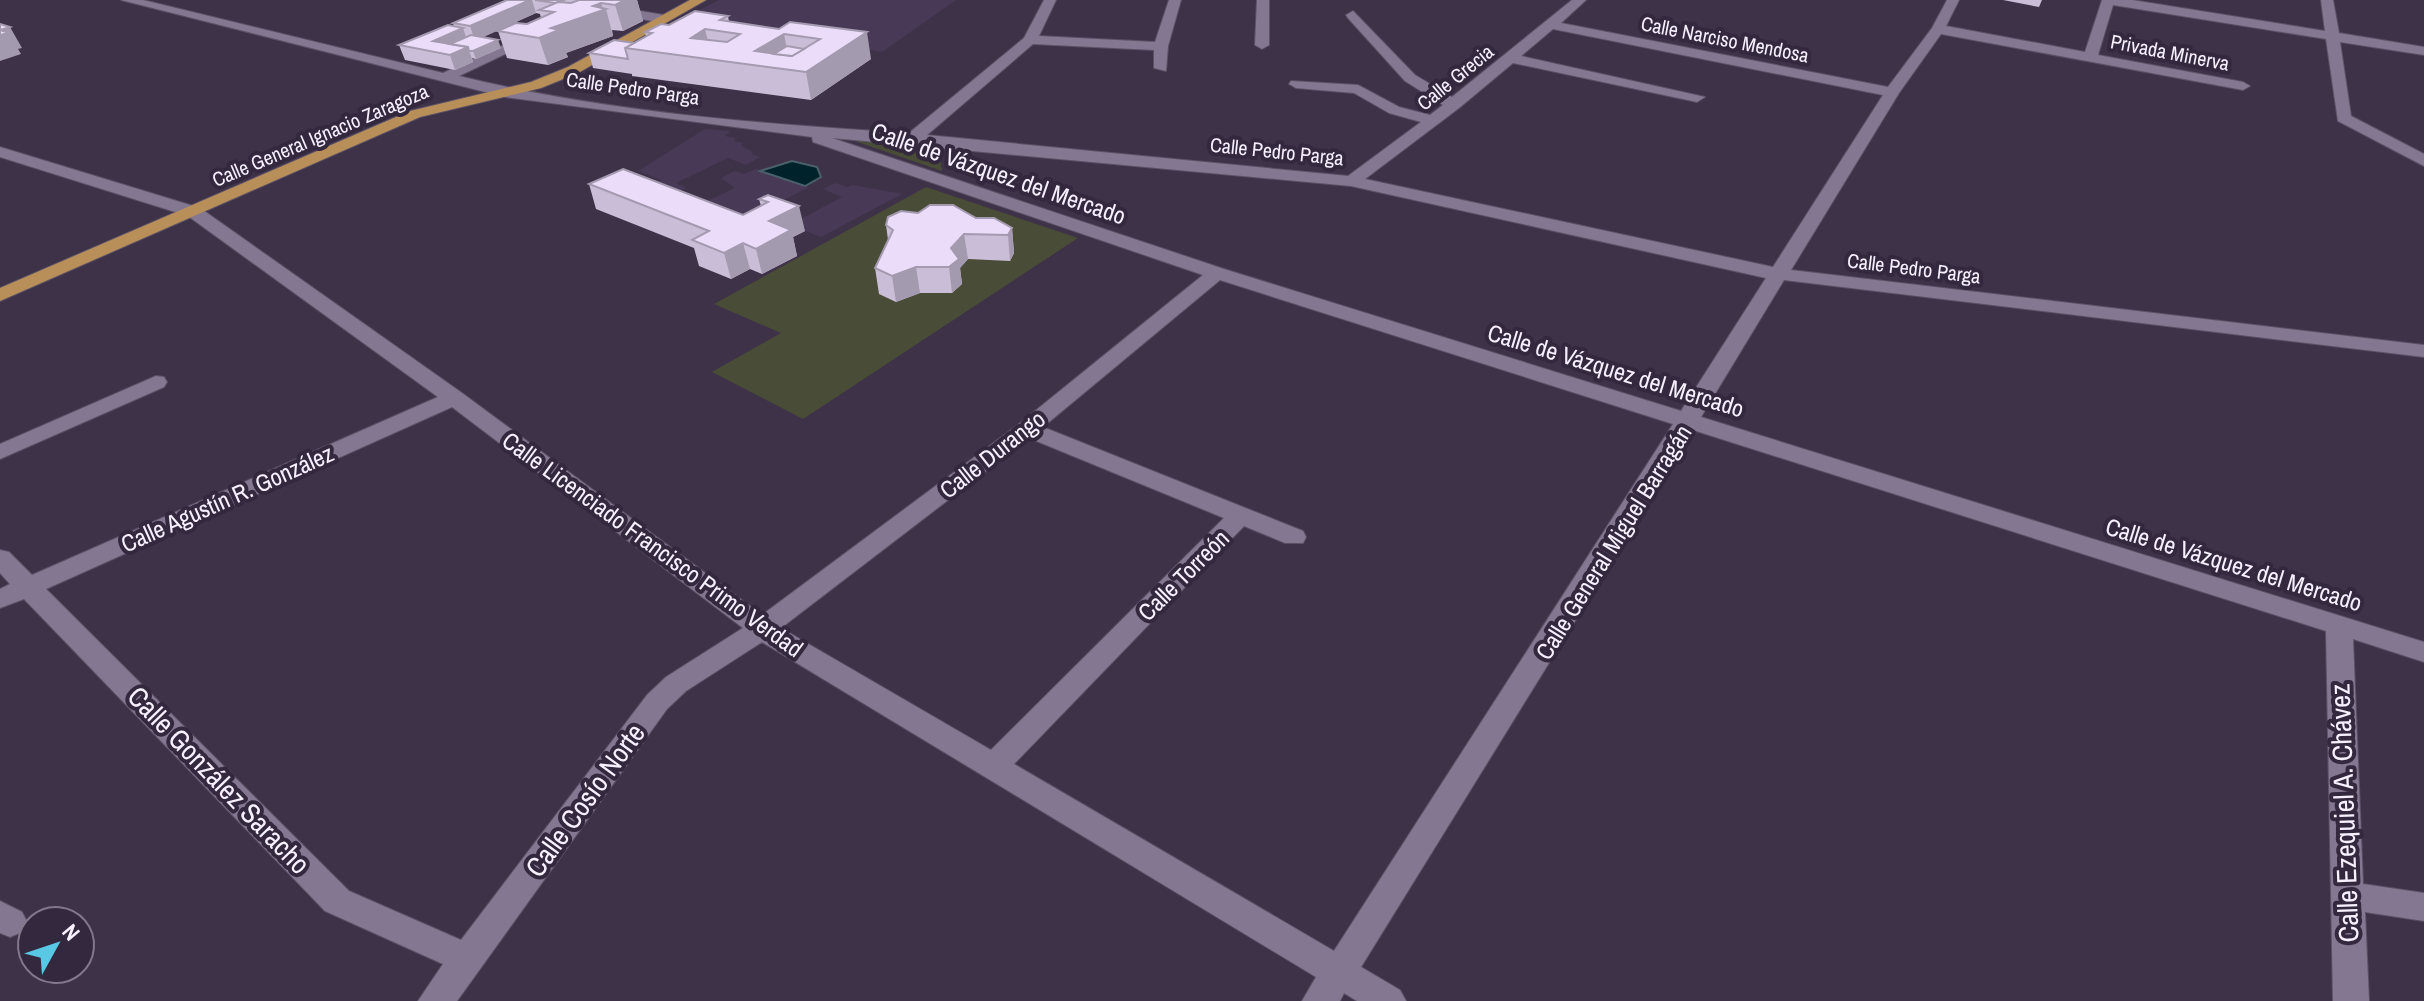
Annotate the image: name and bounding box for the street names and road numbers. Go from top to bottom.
street label: Calle Narciso Mendosa [1639,9,1811,69]
street label: Privada Minerva [2108,27,2232,77]
street label: Calle Grecia [1411,38,1499,116]
street label: Calle Pedro Parga [565,65,701,111]
street label: Calle General Ignacio Zaragoza [208,77,432,193]
street label: Calle de Vázquez del Mercado [868,114,1130,232]
street label: Calle Pedro Parga [1209,131,1345,171]
street label: Calle Pedro Parga [1846,246,1982,290]
street label: Calle de Vázquez del Mercado [1484,316,1748,424]
street label: Calle Durango [933,403,1051,505]
street label: Calle General Miguel Barragán [1528,418,1698,666]
street label: Calle Licenciado Francisco Primo Verdad [496,424,810,664]
street label: Calle Agustín R. González [116,437,339,559]
street label: Calle de Vázquez del Mercado [2102,510,2366,618]
street label: Calle Torreón [1130,522,1236,628]
street label: Calle González Saracho [119,678,319,882]
street label: Calle Ezequiel A. Chávez [2320,683,2368,943]
street label: Calle Cosío Norte [516,716,654,884]

